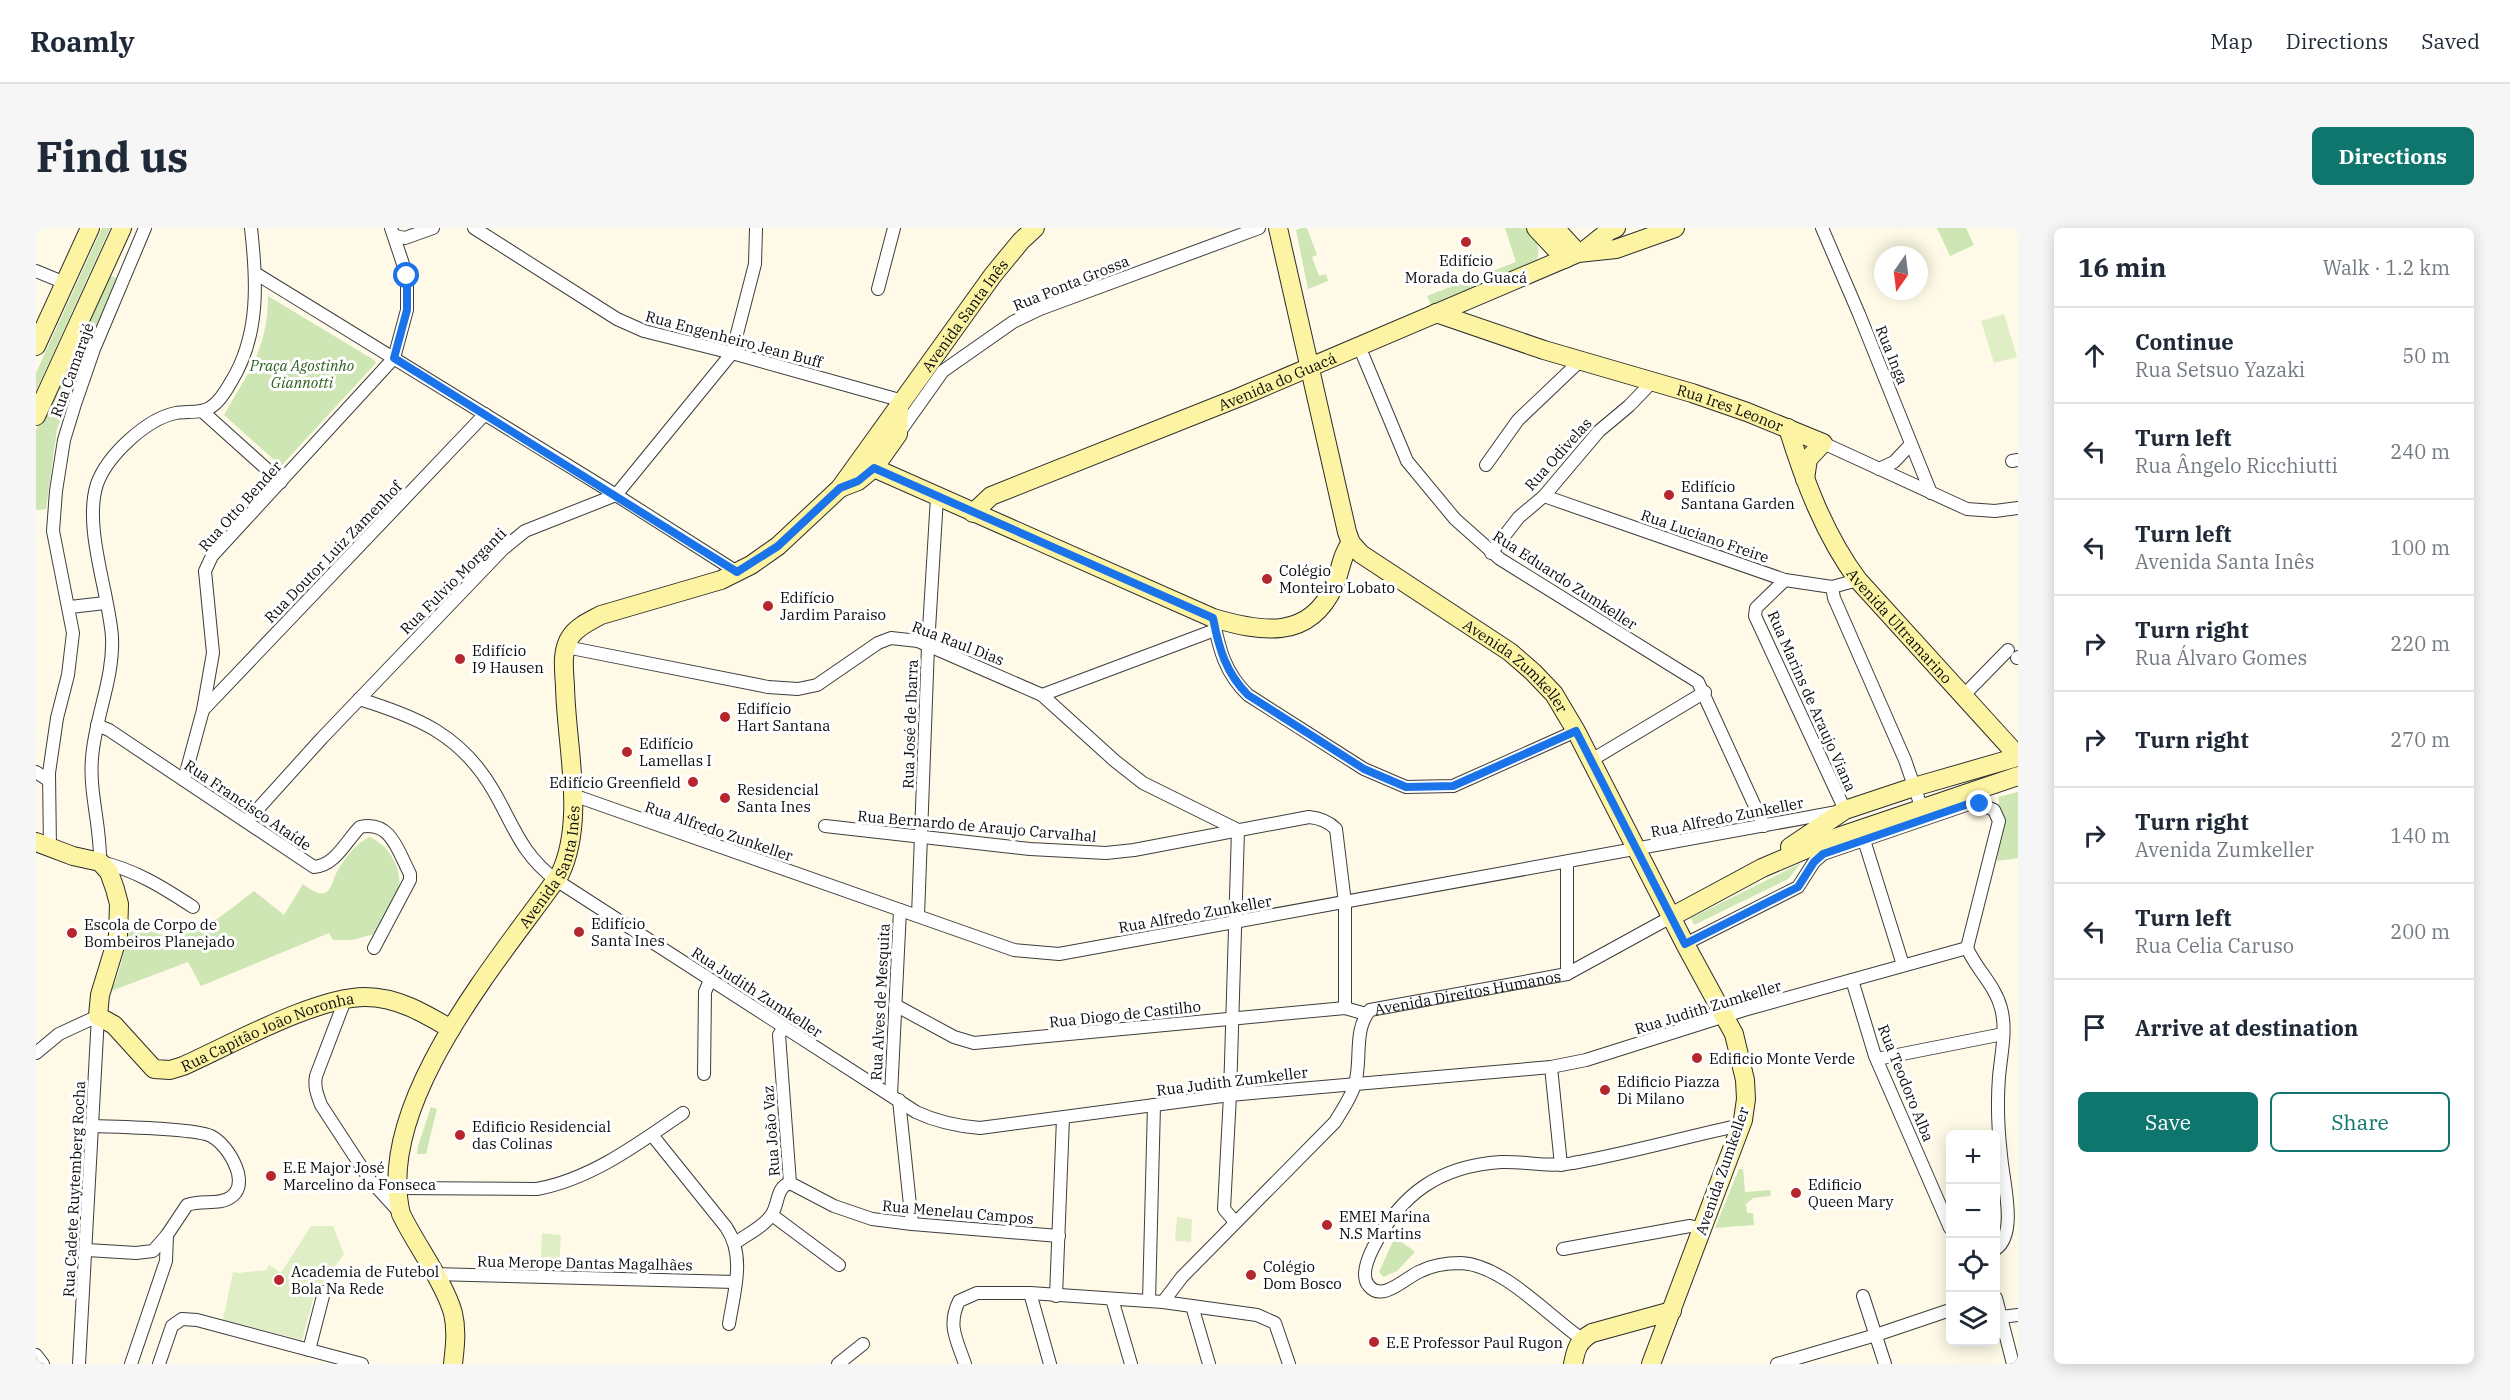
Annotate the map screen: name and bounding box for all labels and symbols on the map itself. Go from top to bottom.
marker: Edifício Morada do Guacá [1459,235,1473,249]
north arrow [1874,246,1928,300]
street label: Rua Ponta Grossa [1010,251,1132,315]
place label: Edifício Morada do Guacá [1405,251,1527,287]
street label: Avenida Santa Inês [917,255,1012,375]
route start [393,262,419,288]
street label: Rua Engenheiro Jean Buff [644,306,825,372]
street label: Rua Camarajé [46,320,98,420]
street label: Rua Inga [1872,323,1912,387]
street label: Avenida do Guacá [1215,348,1339,414]
park label: Praça Agostinho Giannotti [249,356,354,392]
street label: Rua Ires Leonor [1675,380,1787,435]
street label: Rua Odivelas [1520,414,1596,494]
street label: Rua Otto Bender [194,456,286,555]
street label: Rua Doutor Luiz Zamenhof [260,477,406,627]
place label: Edifício Santana Garden [1681,477,1795,513]
marker: Edifício Santana Garden [1662,488,1676,502]
street label: Rua Luciano Freire [1638,505,1772,567]
street label: Rua Fulvio Morganti [396,524,510,638]
street label: Rua Eduardo Zumkeller [1489,526,1641,634]
place label: Colégio Monteiro Lobato [1279,561,1395,597]
street label: Avenida Ultramarino [1843,564,1957,687]
marker: Colégio Monteiro Lobato [1260,572,1274,586]
place label: Edifício Jardim Paraiso [780,588,886,624]
marker: Edifício Jardim Paraiso [761,599,775,613]
street label: Rua Marins de Araujo Viana [1764,608,1860,794]
street label: Avenida Zumkeller [1460,614,1572,716]
street label: Rua Raul Dias [909,617,1007,669]
place label: Edifício I9 Hausen [472,641,544,677]
marker: Edifício I9 Hausen [453,652,467,666]
street label: Rua José de Ibarra [898,659,922,789]
place label: Edifício Hart Santana [737,699,830,735]
marker: Edifício Hart Santana [718,710,732,724]
place label: Edifício Lamellas I [639,734,712,770]
marker: Edifício Lamellas I [620,745,634,759]
street label: Rua Francisco Ataíde [181,755,315,855]
place label: Edifício Greenfield [549,773,681,792]
marker: Edifício Greenfield [686,775,700,789]
place label: Residencial Santa Ines [737,780,819,816]
route end [1966,790,1992,816]
marker: Residencial Santa Ines [718,791,732,805]
street label: Rua Alfredo Zunkeller [1649,793,1805,841]
street label: Rua Alfredo Zunkeller [643,797,796,865]
street label: Avenida Santa Inês [514,805,583,932]
street label: Rua Bernardo de Araujo Carvalhal [857,806,1097,846]
street label: Rua Alfredo Zunkeller [1117,891,1273,937]
place label: Edifício Santa Ines [591,914,665,950]
place label: Escola de Corpo de Bombeiros Planejado [84,915,235,951]
street label: Rua Alves de Mesquita [866,923,894,1081]
marker: Edifício Santa Ines [572,925,586,939]
marker: Escola de Corpo de Bombeiros Planejado [65,926,79,940]
street label: Rua Judith Zumkeller [688,943,826,1042]
street label: Avenida Direitos Humanos [1373,966,1562,1019]
street label: Rua Judith Zumkeller [1632,976,1784,1038]
street label: Rua Capitão João Noronha [178,988,355,1075]
street label: Rua Diogo de Castilho [1048,997,1202,1031]
street label: Rua Teodoro Alba [1874,1022,1938,1144]
place label: Edificio Monte Verde [1709,1049,1855,1068]
marker: Edificio Monte Verde [1690,1051,1704,1065]
street label: Rua Judith Zumkeller [1155,1062,1309,1100]
place label: Edificio Piazza Di Milano [1617,1072,1720,1108]
street label: Rua Cadete Ruytemberg Rocha [59,1080,89,1298]
marker: Edificio Piazza Di Milano [1598,1083,1612,1097]
street label: Rua João Vaz [758,1085,784,1177]
street label: Avenida Zumkeller [1691,1104,1753,1238]
place label: Edificio Residencial das Colinas [472,1117,611,1153]
marker: Edificio Residencial das Colinas [453,1128,467,1142]
place label: E.E Major José Marcelino da Fonseca [283,1158,436,1194]
marker: E.E Major José Marcelino da Fonseca [264,1169,278,1183]
place label: Edificio Queen Mary [1808,1175,1894,1211]
marker: Edificio Queen Mary [1789,1186,1803,1200]
street label: Rua Menelau Campos [881,1196,1035,1228]
place label: EMEI Marina N.S Martins [1339,1207,1430,1243]
marker: EMEI Marina N.S Martins [1320,1218,1334,1232]
street label: Rua Merope Dantas Magalhães [477,1252,693,1274]
place label: Colégio Dom Bosco [1263,1257,1342,1293]
place label: Academia de Futebol Bola Na Rede [291,1262,439,1298]
marker: Colégio Dom Bosco [1244,1268,1258,1282]
marker: Academia de Futebol Bola Na Rede [272,1273,286,1287]
place label: E.E Professor Paul Rugon [1386,1333,1564,1352]
marker: E.E Professor Paul Rugon [1367,1335,1381,1349]

